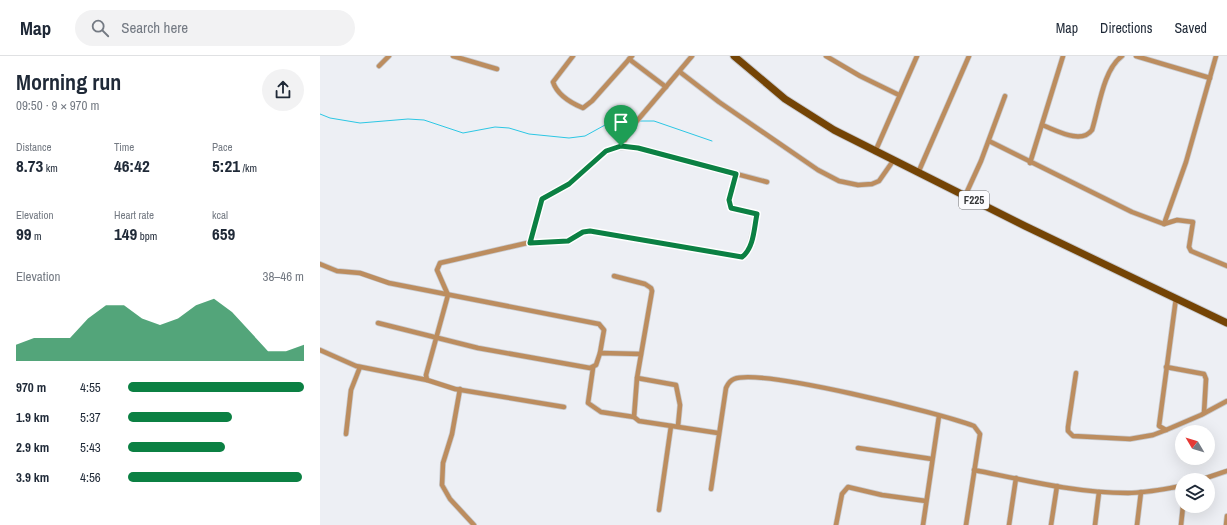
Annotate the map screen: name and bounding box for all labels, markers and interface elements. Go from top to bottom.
search box [75,10,355,46]
text: Map [20,15,51,41]
icon: search [89,17,111,39]
text: Search here [121,17,188,38]
text: Map [1056,19,1078,37]
text: Directions [1100,19,1152,37]
text: Saved [1174,19,1207,37]
text: Morning run [16,67,121,97]
button: share [262,69,304,111]
text: 09:50 · 9 × 970 m [16,97,99,114]
pin [604,105,638,146]
icon: arrive [610,111,632,133]
text: Distance [16,140,52,154]
text: Time [114,140,134,154]
text: Pace [212,140,233,154]
text: 8.73 [16,154,43,177]
text: 46:42 [114,154,150,177]
text: 5:21 [212,154,240,177]
text: km [43,161,58,175]
text: /km [240,161,257,175]
road number: F225 [959,191,989,209]
text: Elevation [16,208,54,222]
text: Heart rate [114,208,154,222]
text: kcal [212,208,228,222]
text: 99 [16,222,32,245]
text: 149 [114,222,137,245]
text: 659 [212,222,235,245]
text: m [32,229,42,243]
text: bpm [137,229,157,243]
text: Elevation [16,268,60,285]
text: 38–46 m [263,268,304,285]
text: 970 m [16,379,46,396]
text: 4:55 [80,379,101,396]
text: 1.9 km [16,409,49,426]
text: 5:37 [80,409,101,426]
north arrow [1175,425,1215,465]
map controls [1175,425,1215,513]
text: 2.9 km [16,439,49,456]
text: 5:43 [80,439,101,456]
text: 3.9 km [16,469,49,486]
text: 4:56 [80,469,101,486]
button: layers [1175,473,1215,513]

